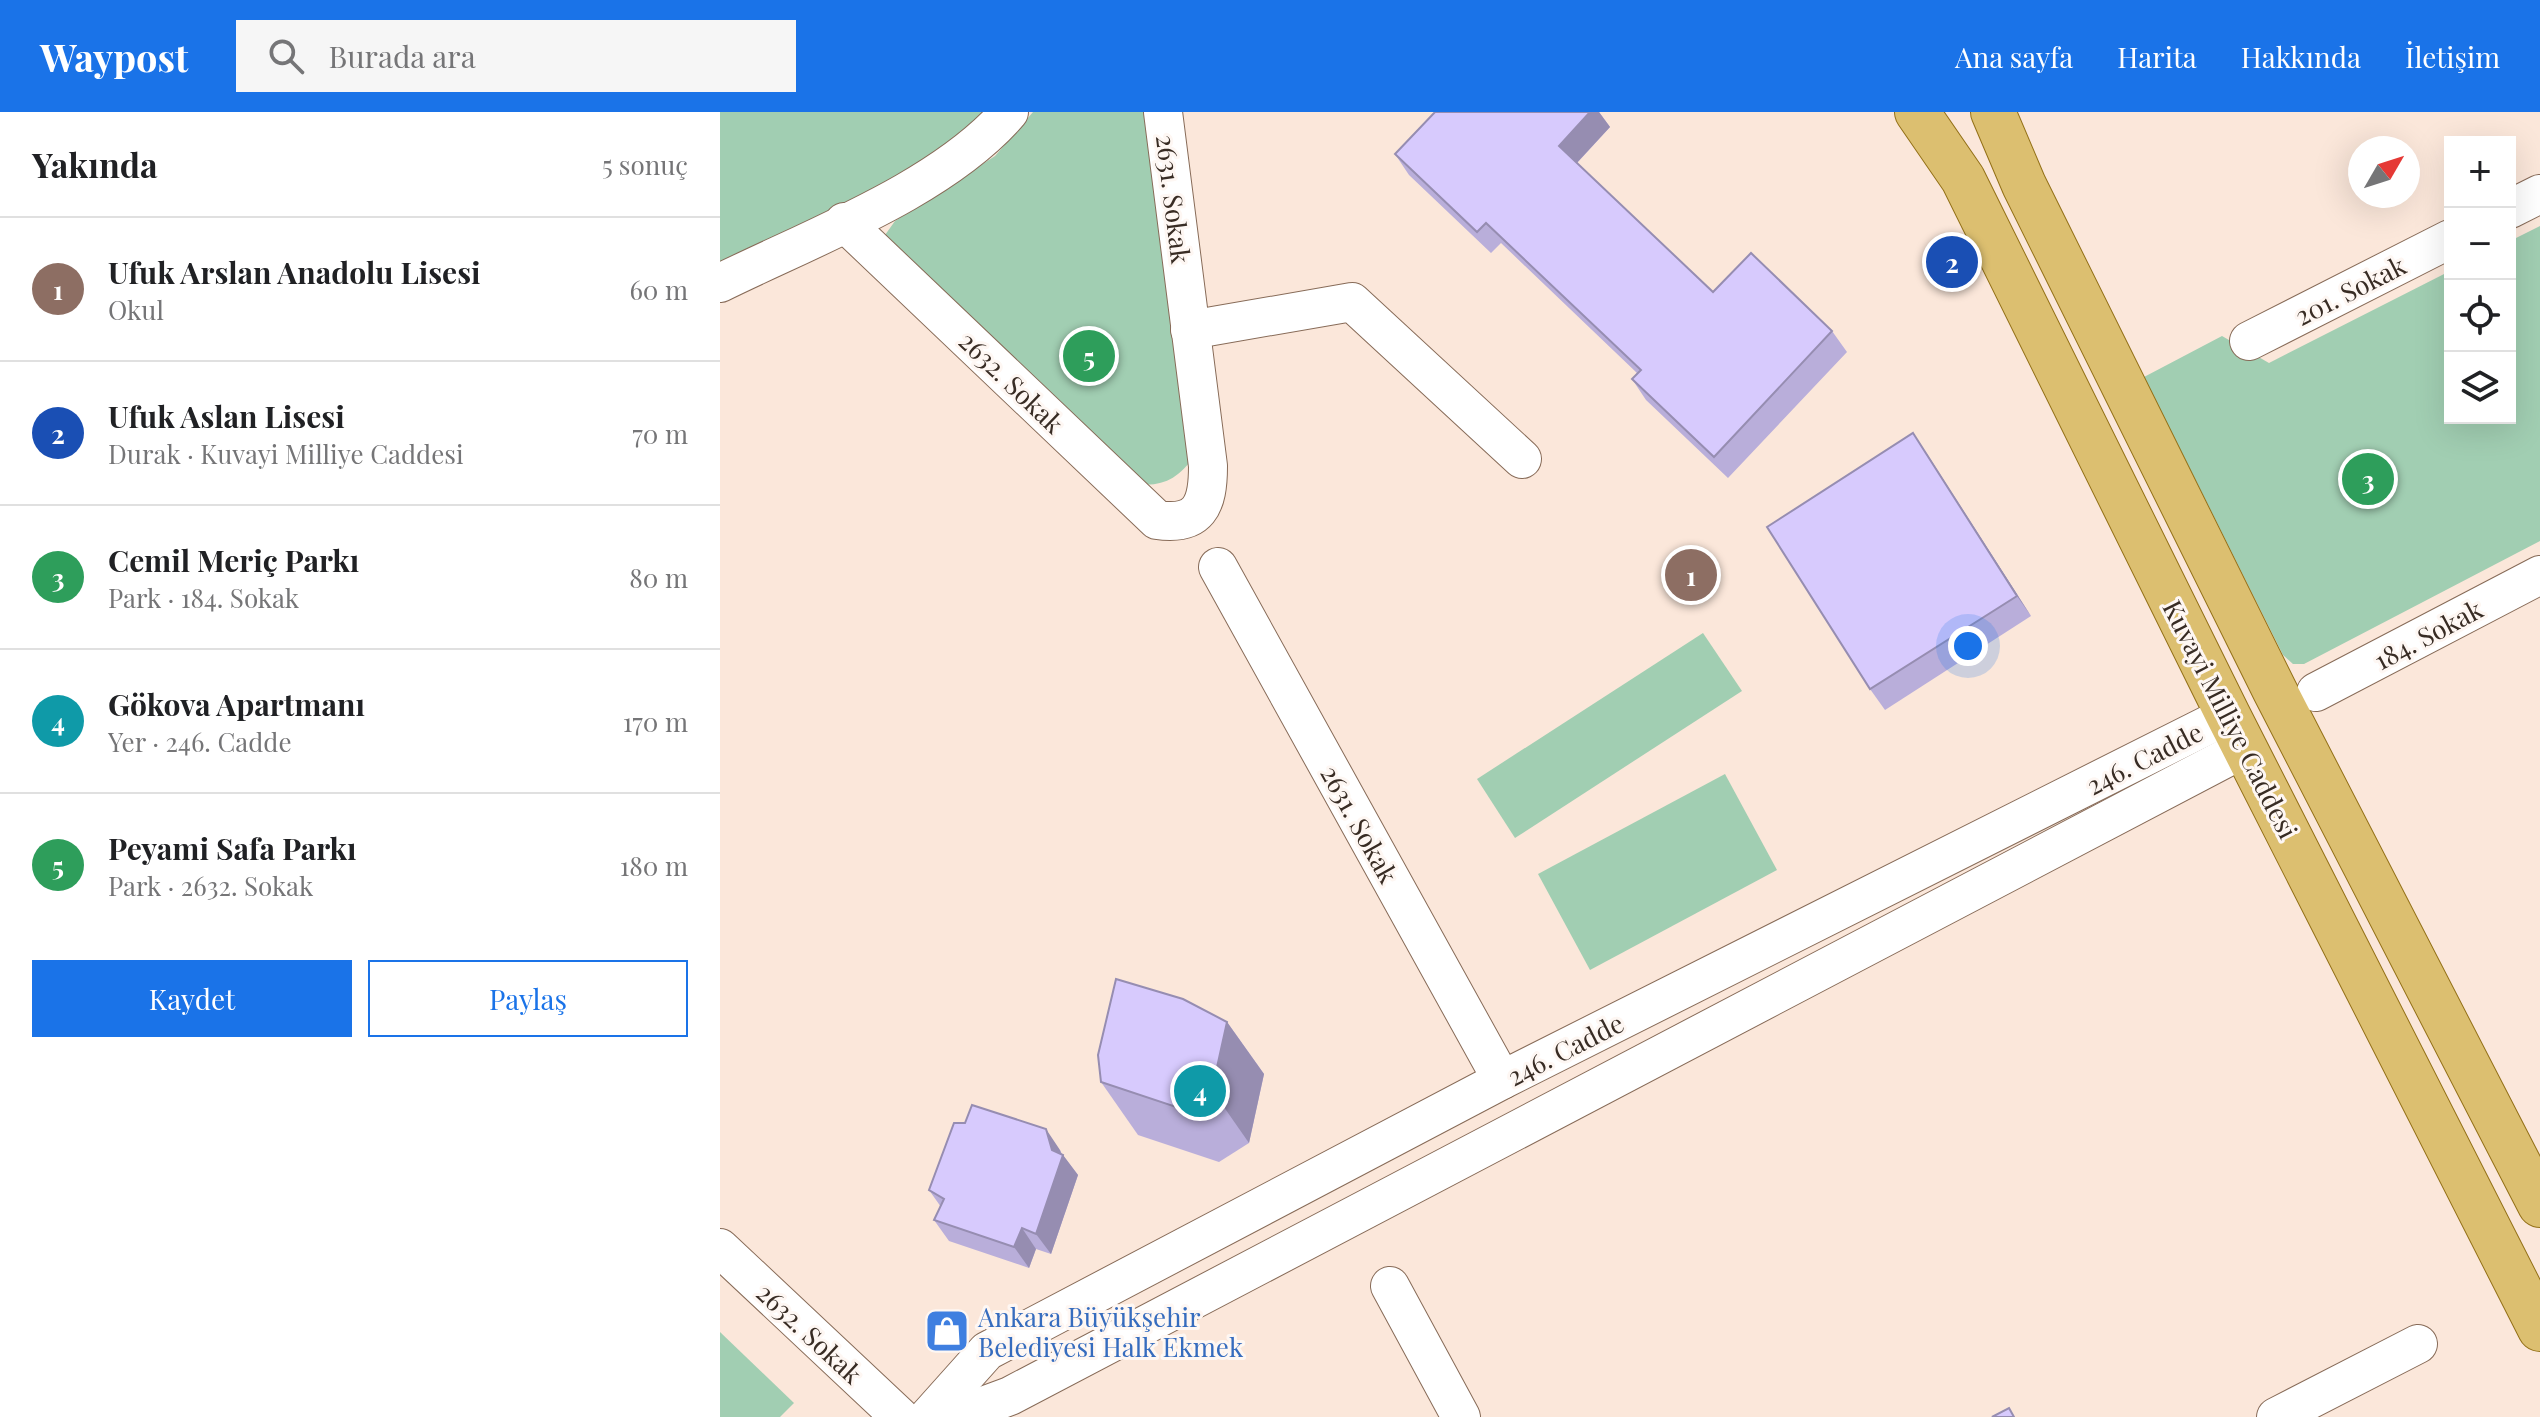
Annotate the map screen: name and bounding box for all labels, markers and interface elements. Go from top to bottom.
search box [236,20,796,92]
text: Waypost [40,31,188,82]
icon: search [264,34,308,78]
text: Burada ara [328,36,476,76]
text: Ana sayfa [1955,38,2073,75]
text: Harita [2117,38,2197,75]
text: Hakkında [2241,38,2361,75]
text: İletişim [2405,38,2500,75]
street label: 2631. Sokak [1149,133,1199,266]
north arrow [2348,136,2420,208]
map controls [2444,136,2516,424]
button: + [2444,136,2516,208]
text: Yakında [32,141,158,187]
text: 5 sonuç [602,147,688,182]
button: − [2444,208,2516,280]
pin: 2 [1926,232,1978,292]
street label: 201. Sokak [2289,247,2412,333]
text: Ufuk Arslan Anadolu Lisesi [108,252,481,292]
text: 1 [53,272,63,307]
text: 60 m [629,272,688,307]
button: locate [2444,280,2516,352]
text: Okul [108,292,164,327]
street label: 2632. Sokak [952,323,1072,441]
pin: 5 [1063,326,1115,386]
button: layers [2444,352,2516,424]
text: Ufuk Aslan Lisesi [108,396,345,436]
text: 2 [51,416,65,451]
text: 70 m [632,416,688,451]
text: Durak · Kuvayi Milliye Caddesi [108,436,464,471]
pin: 3 [2342,449,2394,509]
text: Cemil Meriç Parkı [108,540,359,580]
pin: 1 [1665,545,1717,605]
text: 3 [52,560,64,595]
text: 80 m [629,560,688,595]
text: Park · 184. Sokak [108,580,299,615]
street label: 184. Sokak [2368,590,2489,677]
street label: Kuvayi Milliye Caddesi [2156,594,2307,845]
your location [1948,626,1988,666]
text: Gökova Apartmanı [108,684,365,724]
text: 4 [51,704,65,739]
text: 170 m [623,704,688,739]
street label: 246. Cadde [2080,714,2208,802]
text: Yer · 246. Cadde [108,724,292,759]
street label: 2631. Sokak [1313,759,1407,890]
text: Peyami Safa Parkı [108,828,357,868]
text: 5 [52,848,64,883]
text: 180 m [620,848,688,883]
text: Park · 2632. Sokak [108,868,313,903]
button: Kaydet [32,960,352,1037]
button: Paylaş [368,960,688,1037]
street label: 246. Cadde [1501,1005,1629,1093]
pin: 4 [1174,1061,1226,1121]
street label: 2632. Sokak [750,1275,871,1391]
place label: Ankara Büyükşehir Belediyesi Halk Ekmek [977,1299,1244,1364]
shop icon: Ankara Büyükşehir Belediyesi Halk Ekmek [923,1307,971,1355]

